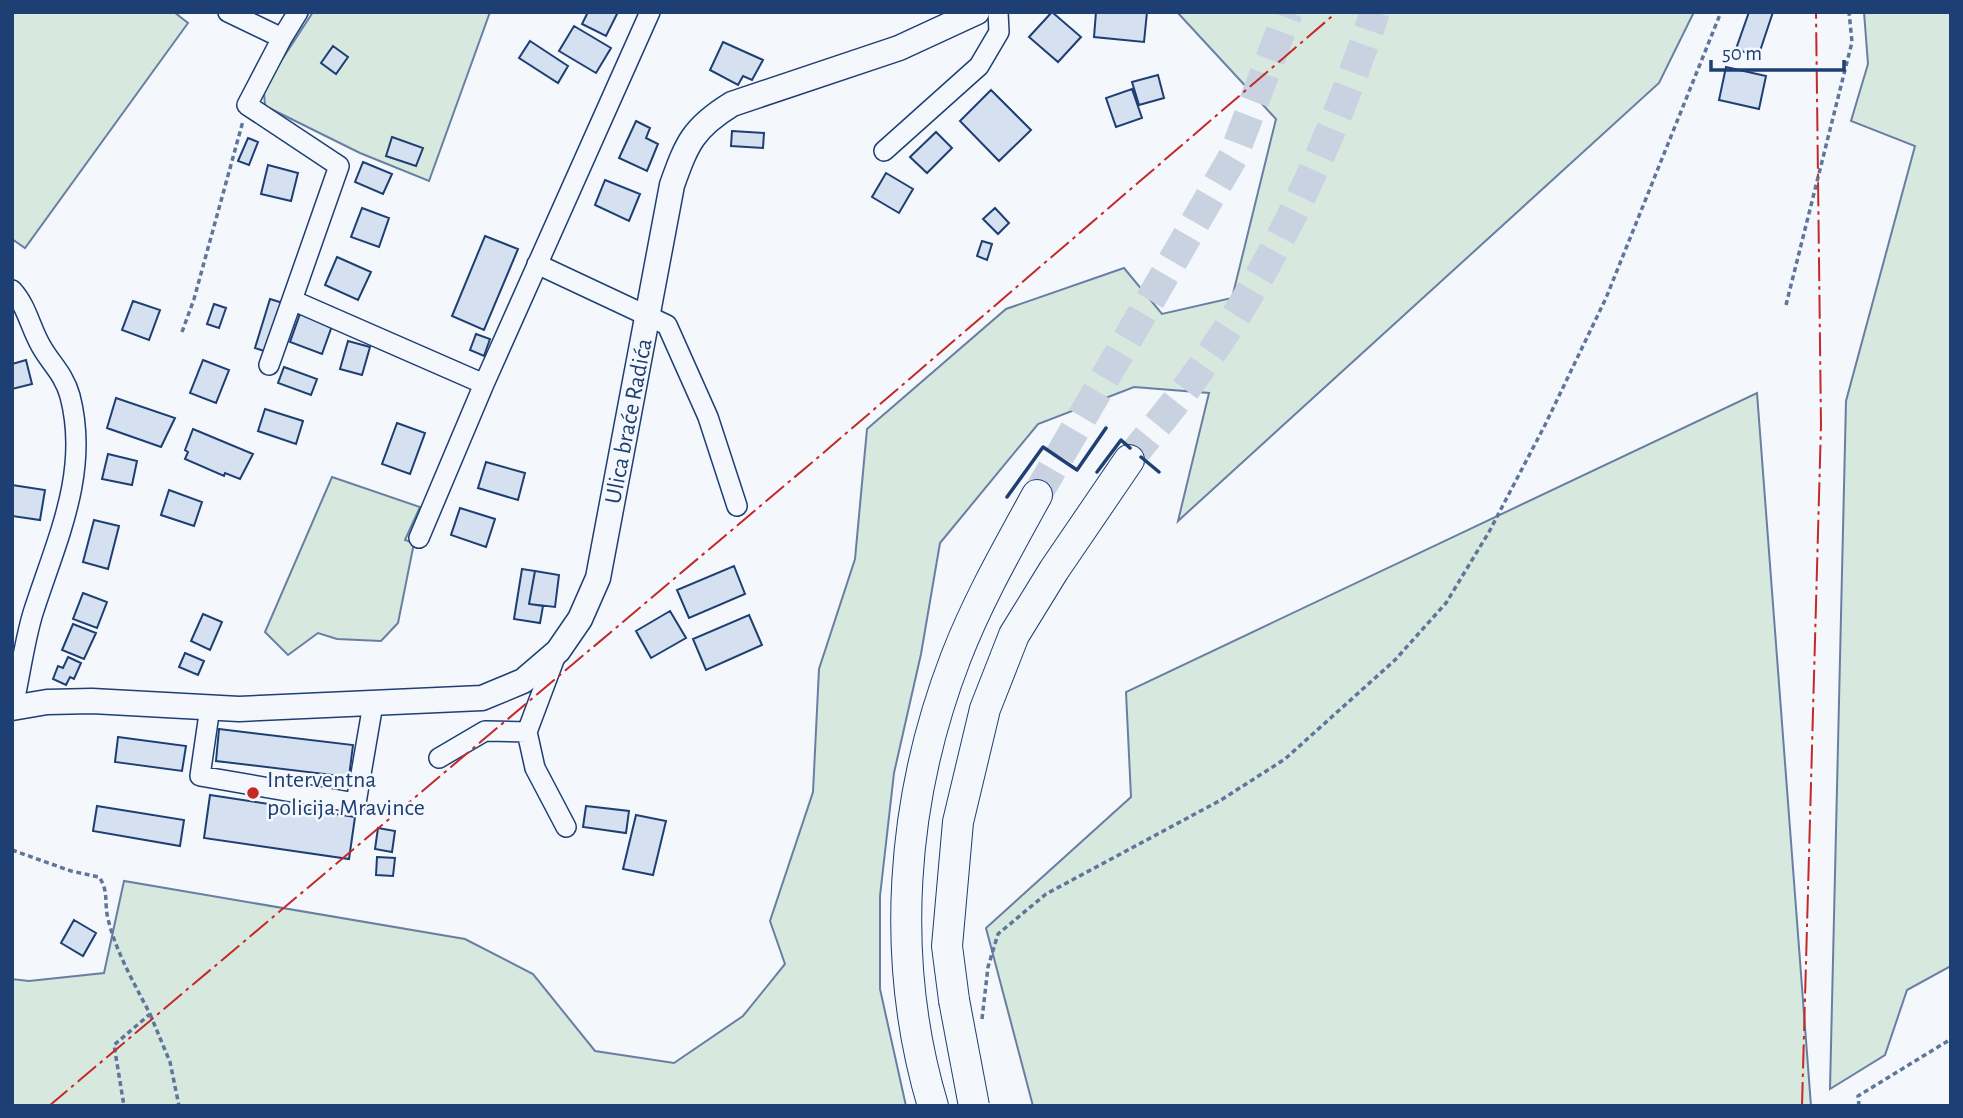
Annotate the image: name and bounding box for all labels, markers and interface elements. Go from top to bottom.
scale bar [1711,28,1844,72]
text: 50 m [1722,43,1762,64]
street label: Ulica braće Radića [601,336,657,506]
place label: Interventna policija Mravince [267,768,425,820]
marker: Interventna policija Mravince [245,785,261,801]

